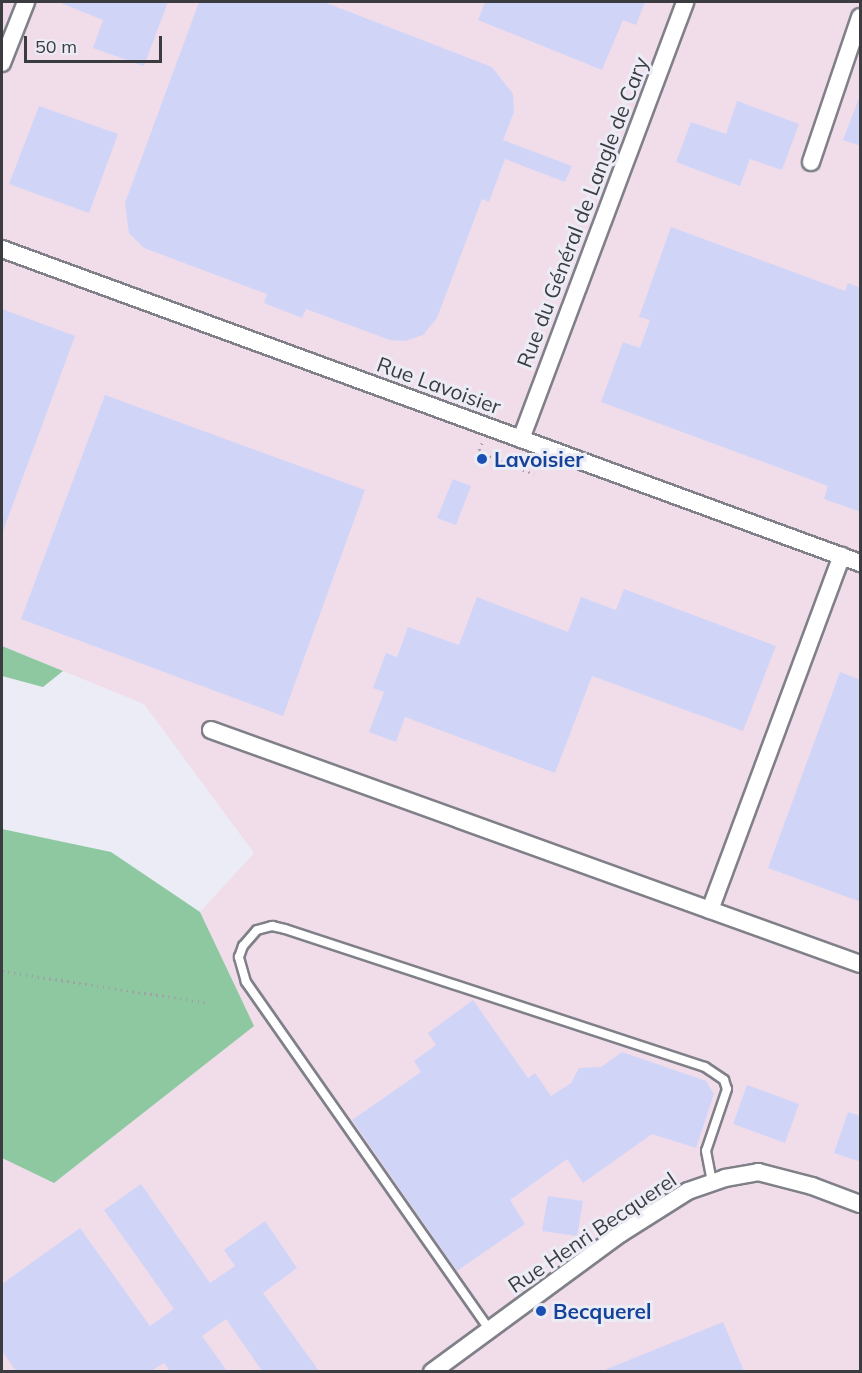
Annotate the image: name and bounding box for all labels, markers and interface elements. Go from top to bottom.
scale bar [27,24,165,62]
text: 50 m [35,35,77,58]
street label: Rue du Général de Langle de Cary [511,53,653,371]
street label: Rue Lavoisier [374,351,504,419]
place label: Lavoisier [494,446,584,472]
marker: Lavoisier [475,452,489,466]
street label: Rue Henri Becquerel [503,1166,681,1298]
place label: Becquerel [553,1298,651,1324]
marker: Becquerel [534,1304,548,1318]

